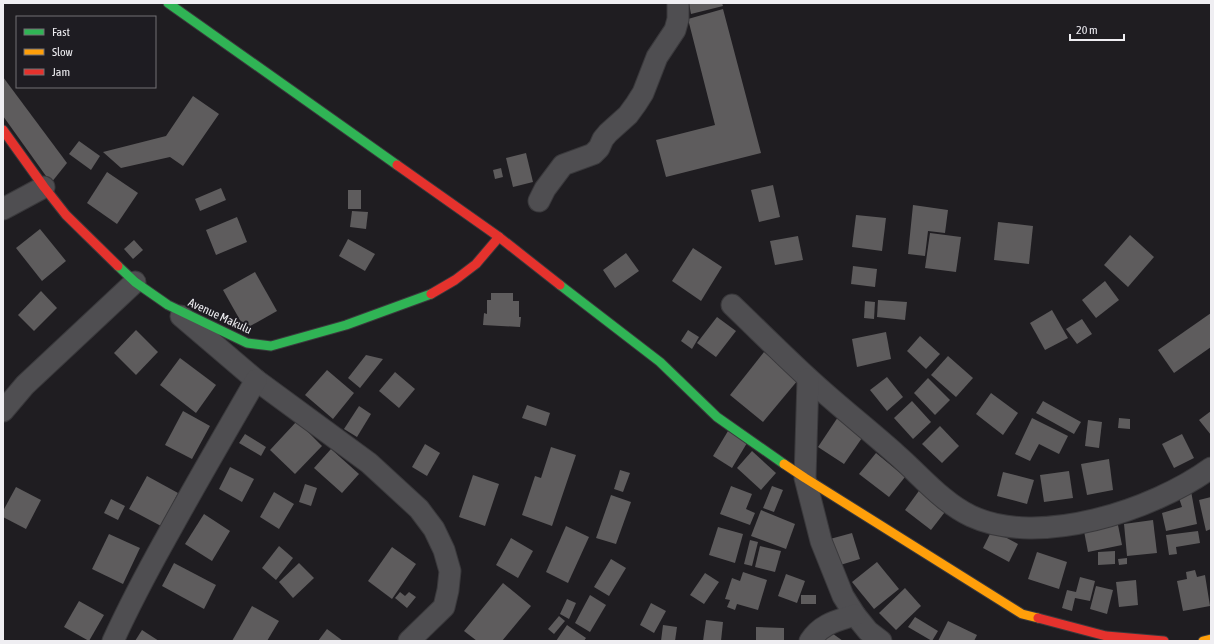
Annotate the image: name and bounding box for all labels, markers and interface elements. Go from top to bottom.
legend [16,16,156,88]
scale bar [1070,16,1124,42]
text: 20 m [1076,23,1098,37]
text: Fast [52,25,70,39]
text: Slow [52,45,73,59]
text: Jam [52,65,70,79]
street label: Avenue Makulu [186,295,254,337]

